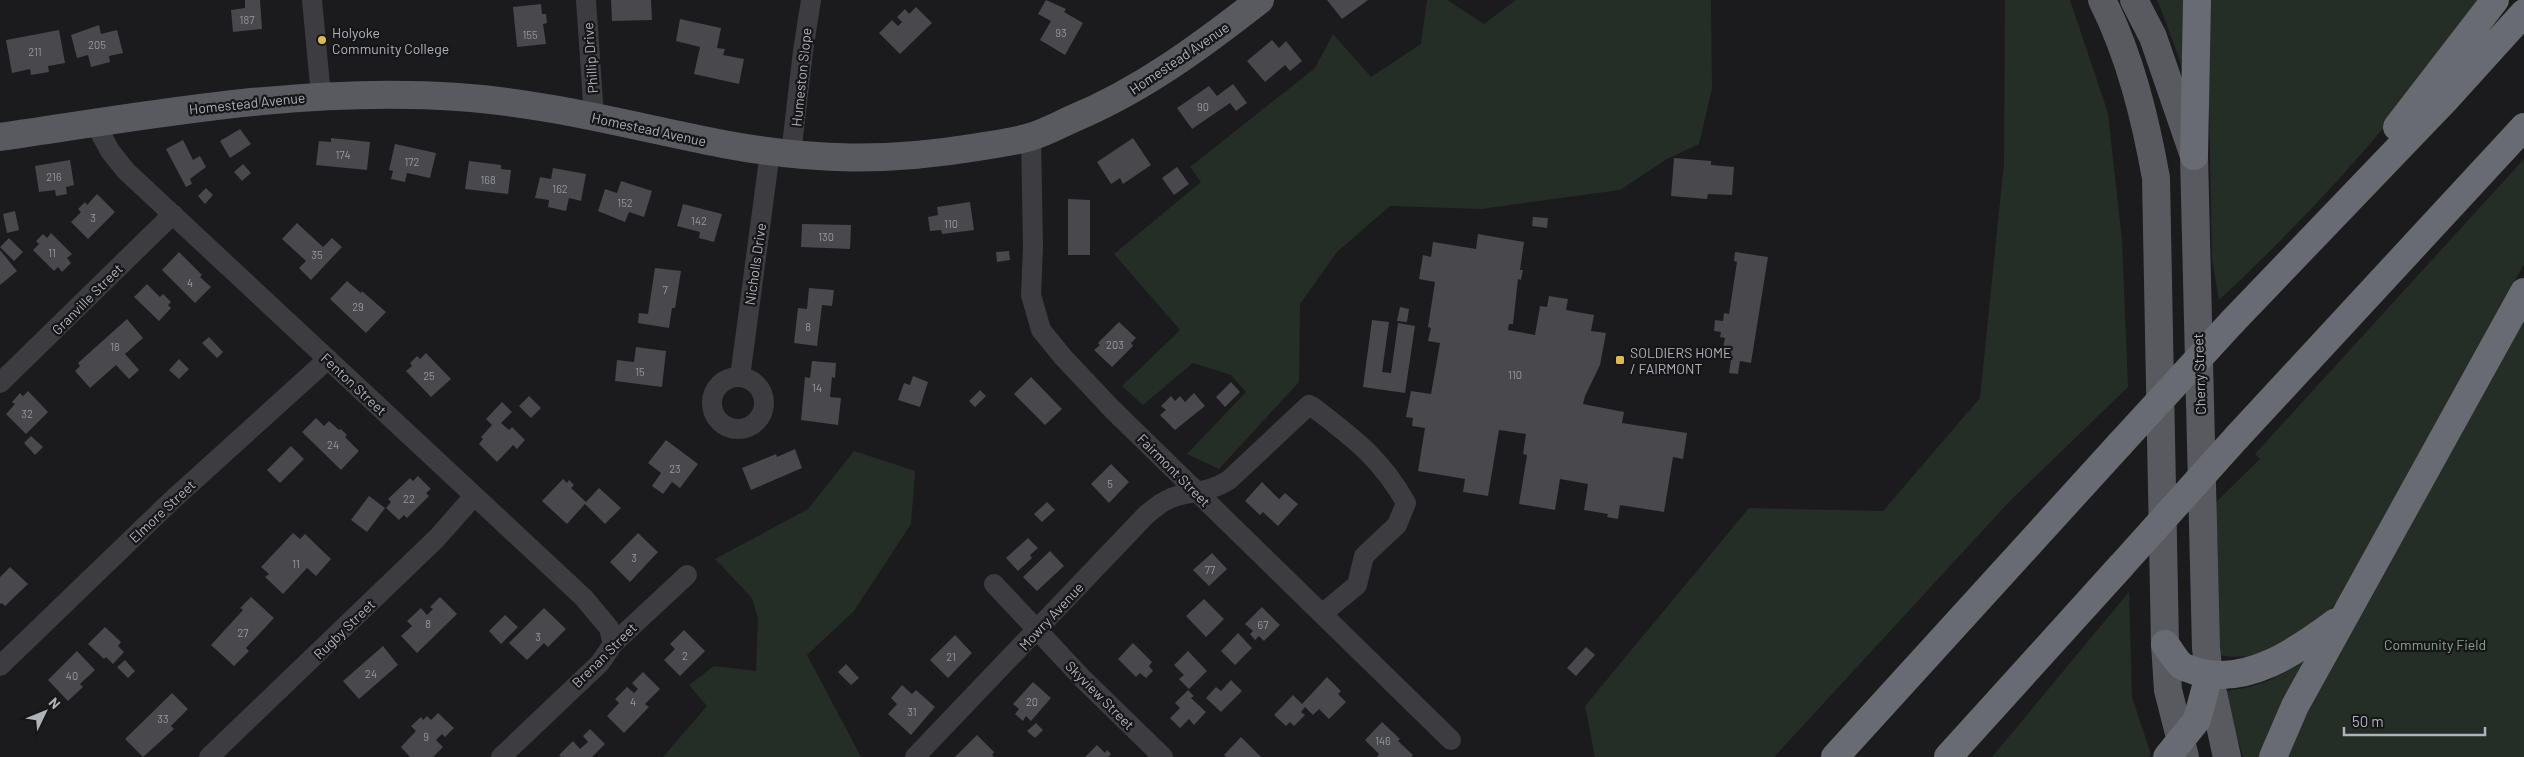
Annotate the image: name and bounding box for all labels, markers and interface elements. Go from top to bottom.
house number: 187 [240,13,254,26]
street label: Homestead Avenue [1126,18,1232,98]
street label: Phillip Drive [579,22,601,94]
place label: Holyoke Community College [332,24,449,57]
house number: 93 [1055,26,1067,39]
street label: Humeston Slope [787,27,815,127]
house number: 155 [522,28,538,41]
marker: Holyoke Community College [316,34,328,46]
house number: 205 [88,38,106,51]
house number: 211 [28,45,42,58]
street label: Homestead Avenue [188,88,306,118]
house number: 90 [1197,100,1209,113]
street label: Homestead Avenue [590,109,708,149]
house number: 174 [335,148,351,161]
house number: 172 [405,155,420,168]
house number: 216 [46,170,62,183]
house number: 168 [480,173,496,186]
house number: 162 [552,182,568,195]
house number: 152 [617,196,633,209]
house number: 3 [90,211,96,224]
house number: 142 [691,214,707,227]
house number: 110 [944,217,958,230]
street label: Nicholls Drive [741,222,769,306]
house number: 130 [818,230,834,243]
house number: 11 [48,246,56,259]
house number: 35 [311,248,323,261]
street label: Granville Street [48,260,126,338]
house number: 4 [187,276,193,289]
house number: 7 [662,283,668,296]
house number: 29 [352,300,364,313]
house number: 8 [805,320,811,333]
street label: Cherry Street [2189,333,2209,415]
house number: 203 [1106,338,1124,351]
house number: 18 [110,340,120,353]
place label: SOLDIERS HOME / FAIRMONT [1630,344,1731,377]
street label: Fenton Street [318,349,390,419]
marker: SOLDIERS HOME / FAIRMONT [1614,354,1626,366]
house number: 15 [635,365,645,378]
house number: 110 [1508,368,1522,381]
house number: 25 [423,369,435,382]
house number: 14 [812,381,822,394]
house number: 32 [21,407,33,420]
street label: Fairmont Street [1134,430,1214,510]
house number: 24 [327,438,339,451]
house number: 23 [669,462,681,475]
street label: Elmore Street [125,476,199,546]
house number: 5 [1107,477,1113,490]
house number: 22 [403,492,415,505]
house number: 3 [631,551,637,564]
house number: 11 [292,557,300,570]
house number: 77 [1205,563,1215,576]
street label: Mowry Avenue [1015,578,1087,654]
street label: Rugby Street [310,596,378,662]
house number: 8 [425,617,431,630]
house number: 67 [1258,618,1268,631]
street label: Brenan Street [568,619,640,691]
house number: 27 [237,626,249,639]
house number: 3 [535,630,541,643]
park label: Community Field [2384,636,2486,653]
house number: 2 [682,649,688,662]
house number: 21 [946,650,956,663]
street label: Skyview Street [1062,657,1138,733]
house number: 24 [365,667,377,680]
house number: 40 [66,669,78,682]
north arrow [20,687,70,737]
text: N [45,694,64,712]
house number: 4 [630,695,636,708]
house number: 20 [1026,695,1038,708]
scale bar [2344,704,2485,736]
house number: 31 [907,705,917,718]
house number: 33 [157,712,169,725]
text: 50 m [2352,712,2384,730]
house number: 9 [423,730,429,743]
house number: 146 [1375,734,1391,747]

